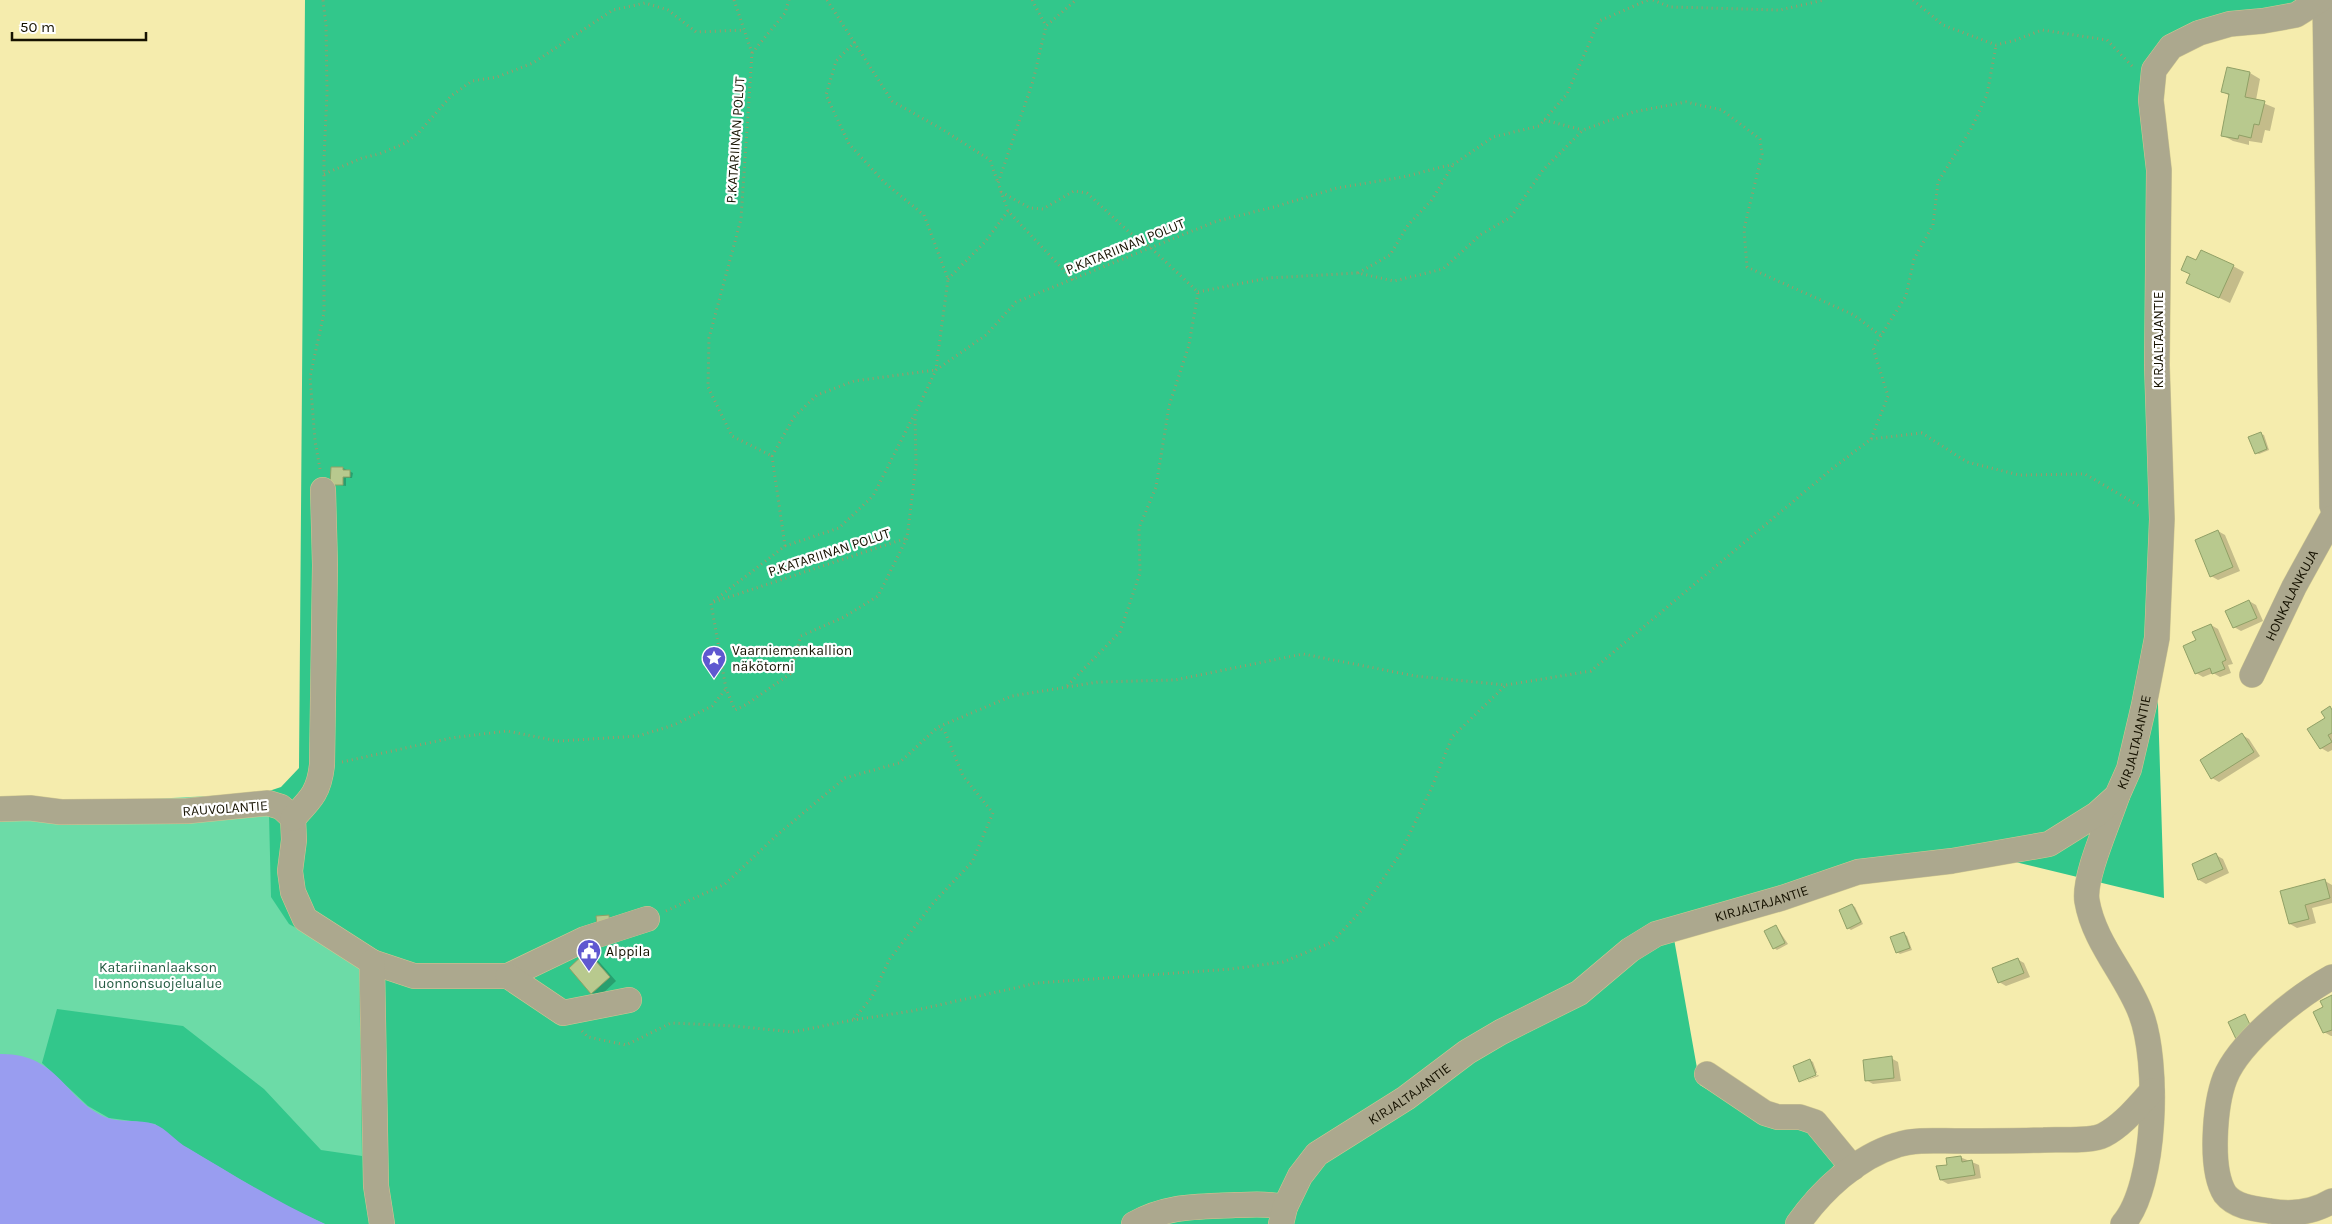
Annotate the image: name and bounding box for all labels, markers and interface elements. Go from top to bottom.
scale bar [12,10,146,42]
text: 50 m [20,18,55,36]
street label: P.KATARIINAN POLUT [723,76,748,204]
street label: P.KATARIINAN POLUT [1063,215,1187,278]
street label: KIRJALTAJANTIE [2150,291,2167,389]
street label: P.KATARIINAN POLUT [766,525,892,580]
street label: HONKALANKUJA [2262,547,2322,644]
place label: Vaarniemenkallion näkötorni [732,642,852,675]
place icon: Vaarniemenkallion näkötorni [701,645,727,679]
street label: KIRJALTAJANTIE [2113,694,2155,792]
street label: RAUVOLANTIE [182,797,268,820]
street label: KIRJALTAJANTIE [1713,882,1811,926]
public building icon: Alppila [576,938,602,972]
place label: Alppila [606,943,650,960]
park label: Katariinanlaakson luonnonsuojelualue [94,959,222,992]
street label: KIRJALTAJANTIE [1365,1059,1454,1129]

